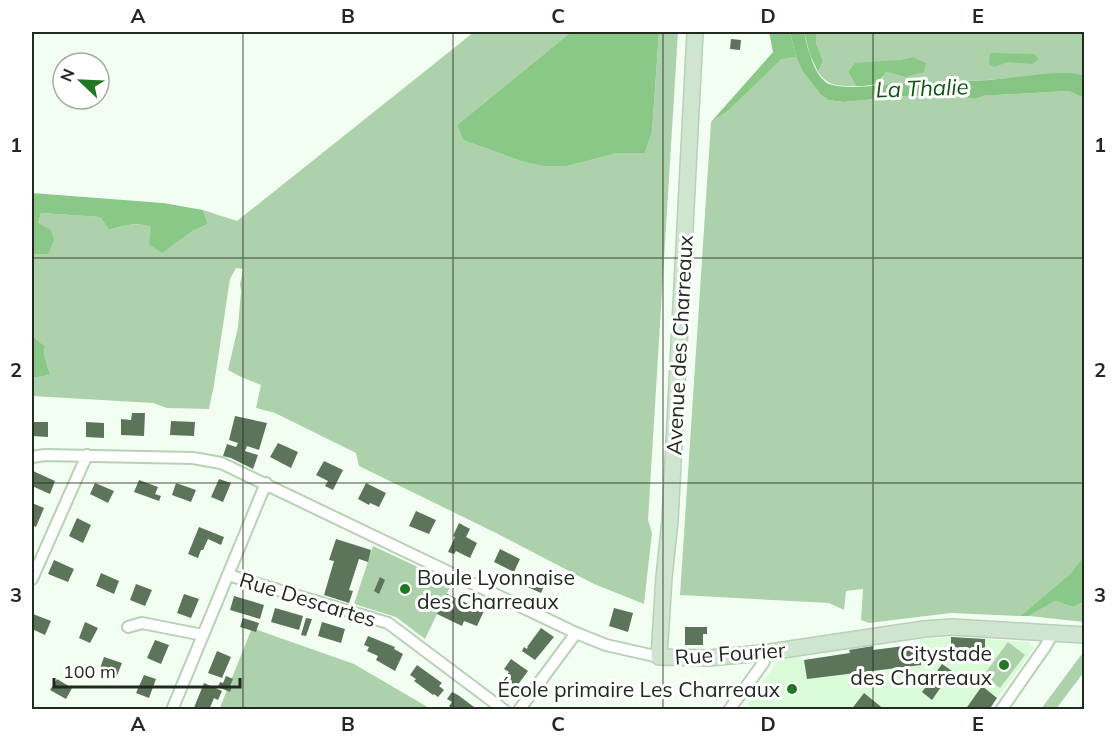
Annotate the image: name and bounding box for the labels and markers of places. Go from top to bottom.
place label: Boule Lyonnaise des Charreaux [417,564,575,614]
marker: Boule Lyonnaise des Charreaux [398,582,412,596]
place label: Citystade des Charreaux [850,640,992,690]
marker: Citystade des Charreaux [997,658,1011,672]
place label: École primaire Les Charreaux [498,676,780,702]
marker: École primaire Les Charreaux [785,682,799,696]

